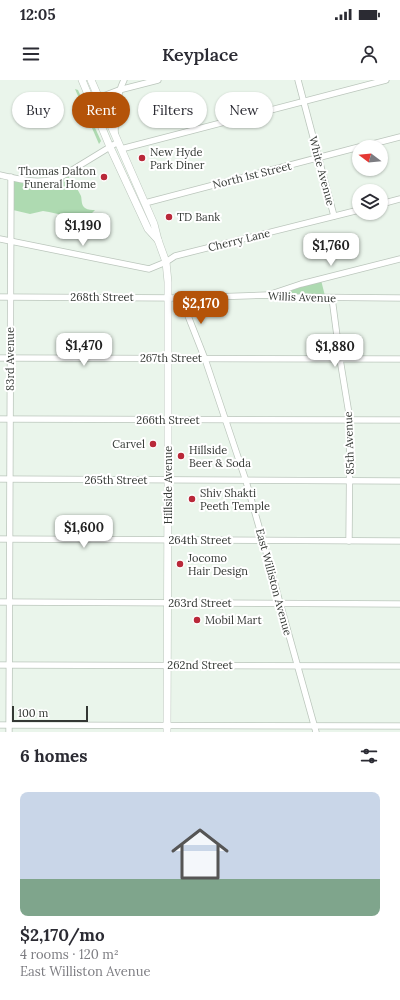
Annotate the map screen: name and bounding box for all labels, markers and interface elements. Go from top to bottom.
text: 12:05 [20,5,55,24]
icon: menu [20,43,42,65]
text: Keyplace [162,43,238,66]
icon: person [358,43,380,65]
chip: Buy [12,92,64,128]
chip: Rent [72,92,130,128]
chip: Filters [138,92,207,128]
chip: New [215,92,273,128]
street label: White Avenue [306,135,338,207]
north arrow [352,140,388,176]
map controls [352,140,388,220]
place label: New Hyde Park Diner [150,145,205,172]
marker: New Hyde Park Diner [137,153,147,163]
street label: North 1st Street [211,158,294,192]
place label: Thomas Dalton Funeral Home [18,164,96,191]
marker: Thomas Dalton Funeral Home [99,172,109,182]
button: layers [352,184,388,220]
place label: TD Bank [177,210,220,224]
marker: TD Bank [164,212,174,222]
pin: $1,190 [50,213,116,247]
text: $1,190 [64,217,102,234]
street label: Cherry Lane [206,226,272,254]
pin: $1,760 [298,233,364,267]
text: $1,760 [312,237,350,254]
street label: Willis Avenue [268,289,336,305]
street label: 268th Street [70,290,134,304]
pin: $2,170 [168,291,234,325]
text: $2,170 [182,295,220,312]
street label: 83rd Avenue [3,327,17,391]
pin: $1,470 [51,333,117,367]
pin: $1,880 [302,334,368,368]
text: $1,470 [65,337,103,354]
text: $1,880 [315,338,355,355]
street label: 267th Street [140,351,203,365]
street label: 85th Avenue [341,411,357,475]
street label: 266th Street [136,413,201,427]
place label: Carvel [112,437,145,451]
marker: Carvel [148,439,158,449]
place label: Hillside Beer & Soda [189,443,251,470]
street label: Hillside Avenue [161,446,175,524]
marker: Hillside Beer & Soda [176,451,186,461]
street label: 265th Street [84,473,148,487]
place label: Shiv Shakti Peeth Temple [200,486,270,513]
marker: Shiv Shakti Peeth Temple [187,494,197,504]
pin: $1,600 [51,515,117,549]
text: $1,600 [64,519,104,536]
street label: East Williston Avenue [253,527,295,637]
street label: 264th Street [168,533,232,547]
place label: Jocomo Hair Design [187,551,248,578]
marker: Jocomo Hair Design [175,559,185,569]
street label: 263rd Street [168,596,233,610]
place label: Mobil Mart [205,613,262,627]
marker: Mobil Mart [192,615,202,625]
street label: 262nd Street [167,658,233,672]
scale bar [12,704,88,723]
text: 100 m [18,706,48,720]
text: 6 homes [20,745,87,767]
icon: filters [358,745,380,767]
icon: home [164,818,236,890]
text: $2,170/mo [20,924,105,946]
text: 4 rooms · 120 m² [20,946,119,963]
text: East Williston Avenue [20,963,150,980]

